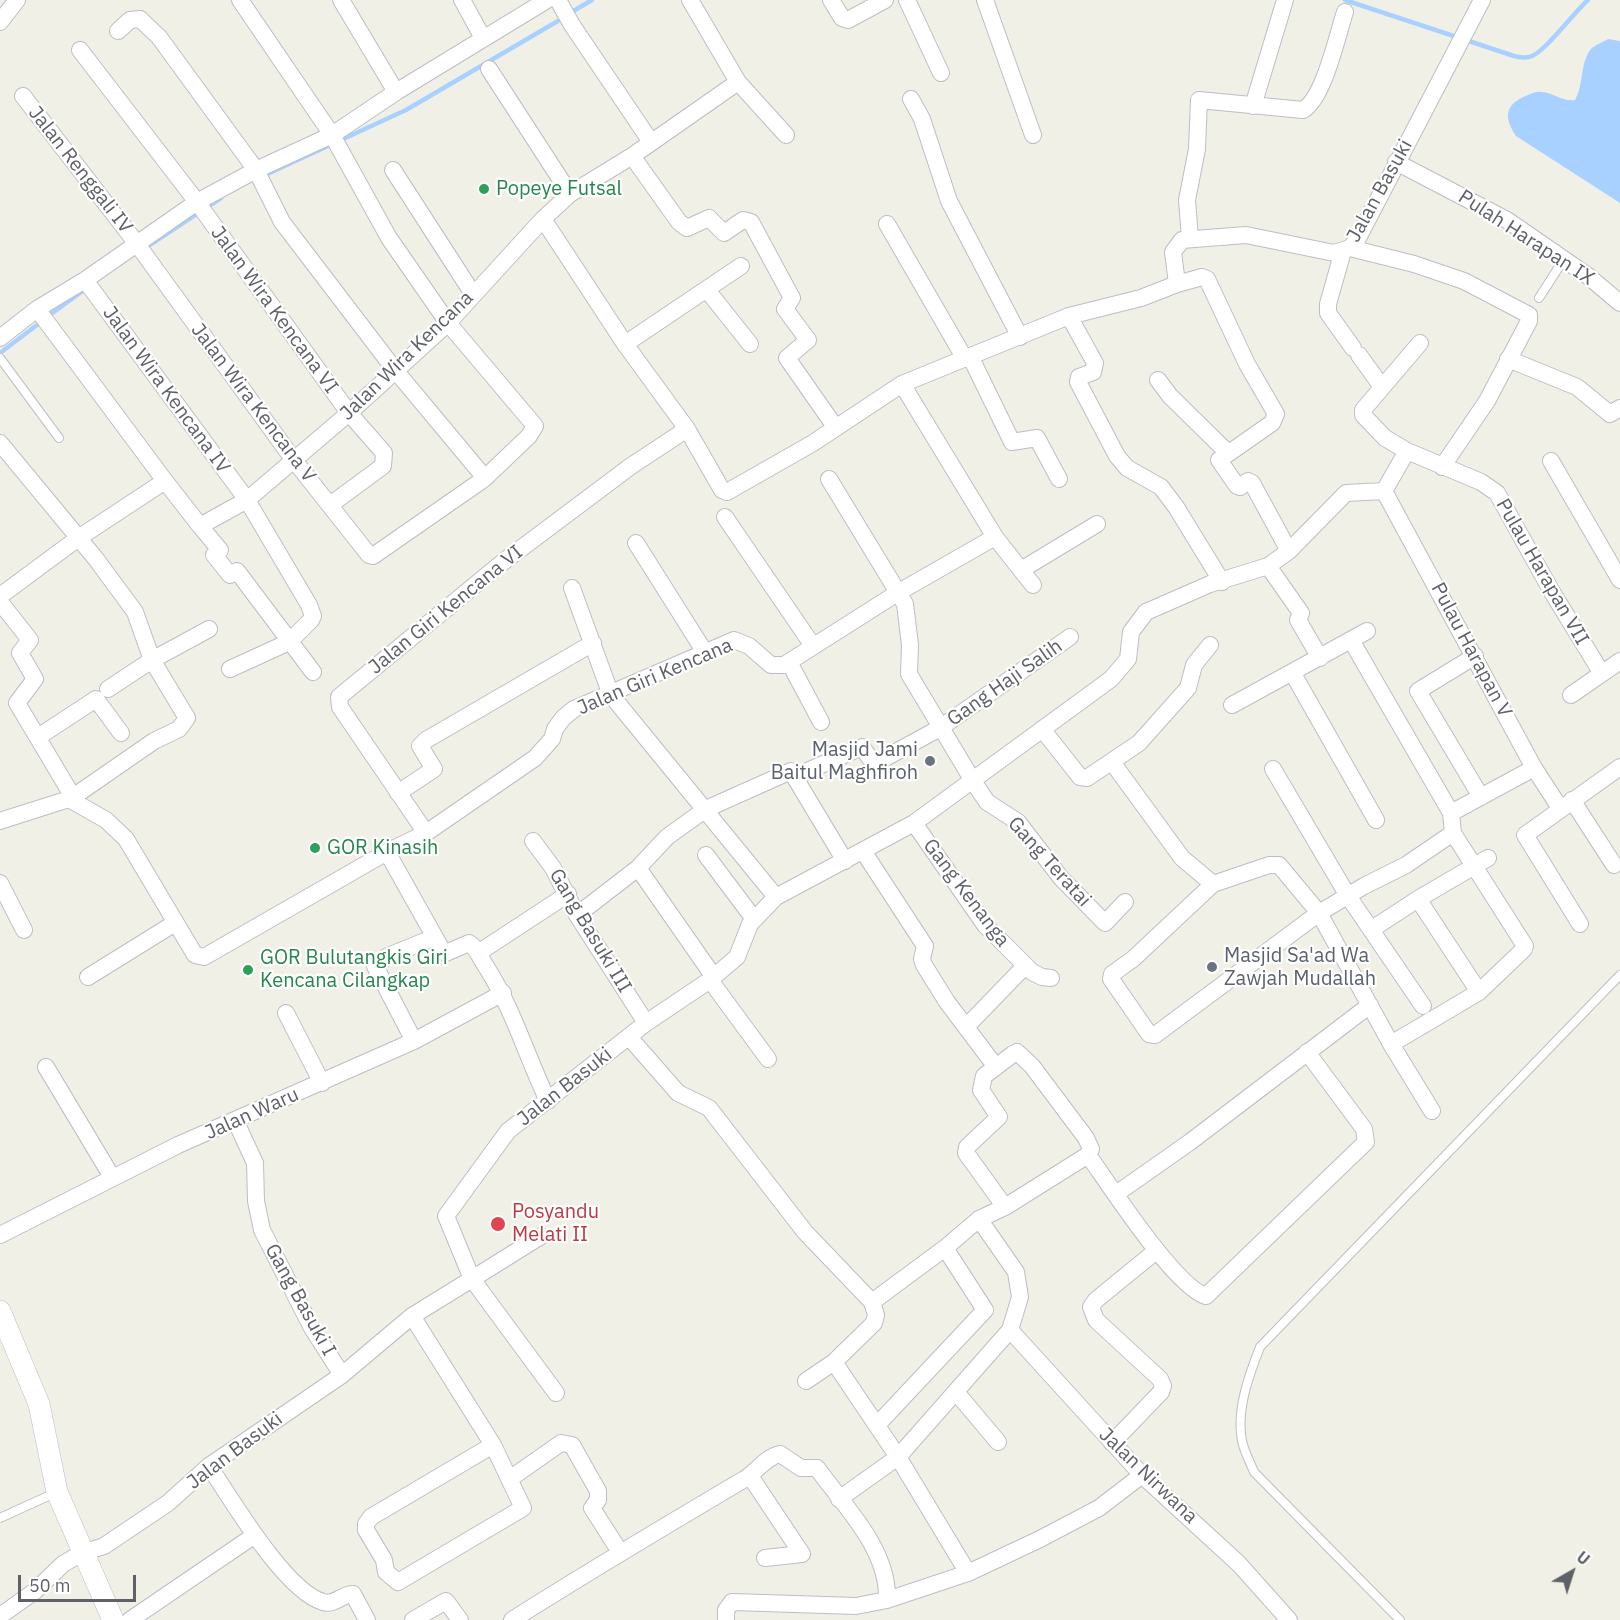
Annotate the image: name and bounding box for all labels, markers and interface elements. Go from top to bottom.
street label: Jalan Renggali IV [23,102,137,238]
street label: Jalan Basuki [1342,136,1418,246]
place label: Popeye Futsal [496,177,622,201]
marker: Popeye Futsal [477,182,491,196]
street label: Pulah Harapan IX [1454,185,1598,291]
street label: Jalan Wira Kencana VI [205,222,343,398]
street label: Jalan Wira Kencana [335,286,479,426]
street label: Jalan Wira Kencana IV [97,302,235,478]
street label: Jalan Wira Kencana V [185,319,321,487]
street label: Pulau Harapan VII [1490,495,1594,649]
street label: Jalan Giri Kencana VI [364,540,528,680]
street label: Pulau Harapan V [1425,579,1517,721]
street label: Jalan Giri Kencana [574,633,736,721]
street label: Gang Haji Salih [943,634,1067,732]
place label: Masjid Jami Baitul Maghfiroh [771,738,918,785]
marker: Masjid Jami Baitul Maghfiroh [923,754,937,768]
street label: Gang Teratai [1002,812,1096,912]
street label: Gang Kenanga [918,834,1014,952]
place label: GOR Kinasih [327,836,438,860]
marker: GOR Kinasih [308,841,322,855]
street label: Gang Basuki III [544,865,636,997]
place label: Masjid Sa'ad Wa Zawjah Mudallah [1224,944,1376,991]
place label: GOR Bulutangkis Giri Kencana Cilangkap [260,946,448,993]
marker: Masjid Sa'ad Wa Zawjah Mudallah [1205,960,1219,974]
marker: GOR Bulutangkis Giri Kencana Cilangkap [241,963,255,977]
street label: Jalan Basuki [513,1043,617,1131]
street label: Jalan Waru [201,1083,303,1145]
place label: Posyandu Melati II [512,1200,599,1247]
marker: Posyandu Melati II [489,1215,507,1233]
street label: Gang Basuki I [259,1240,341,1360]
street label: Jalan Basuki [182,1407,288,1495]
street label: Jalan Nirwana [1094,1423,1202,1529]
north arrow [1542,1542,1602,1602]
text: U [1573,1547,1594,1569]
scale bar [21,1563,140,1601]
text: 50 m [29,1574,71,1597]

